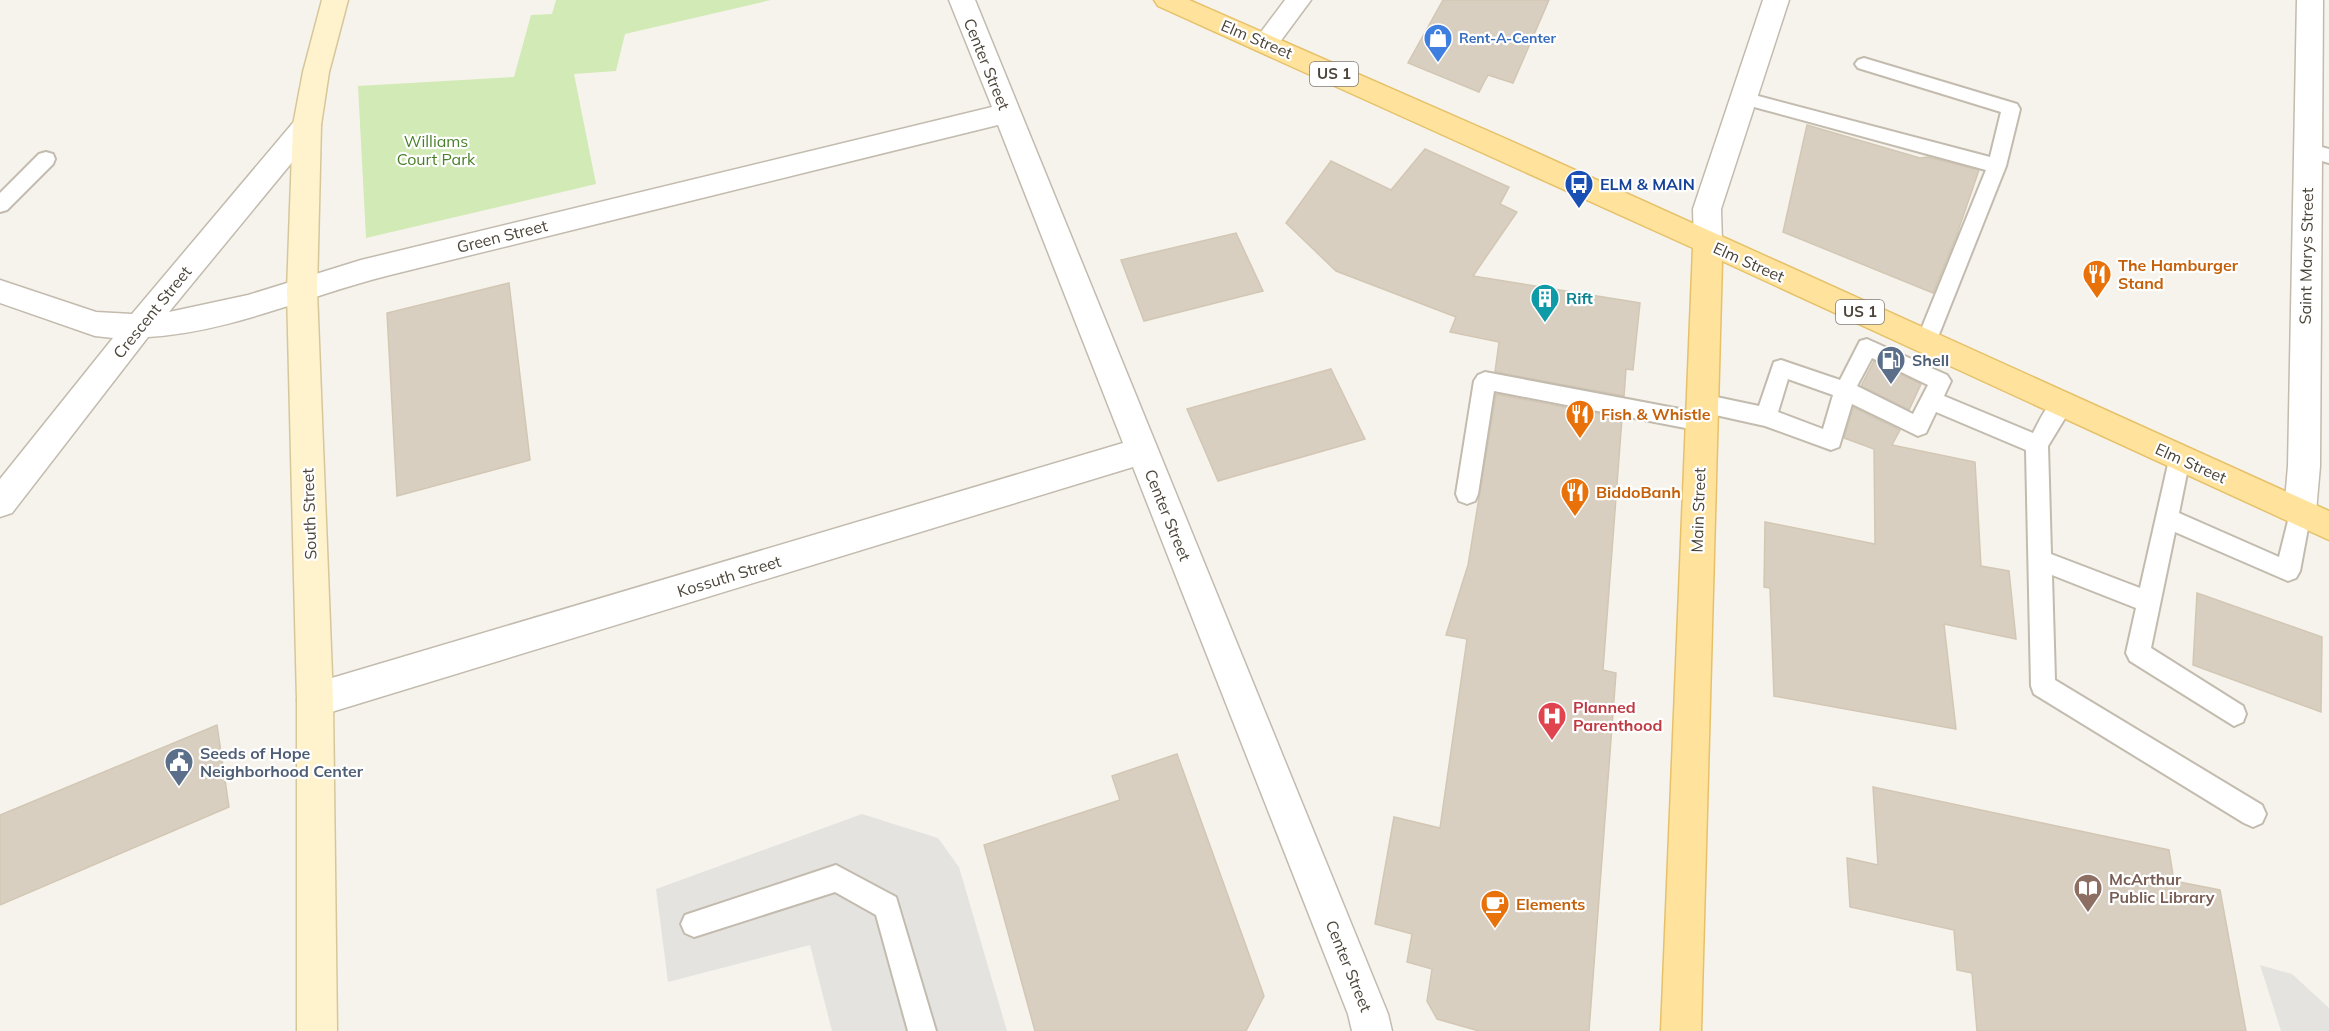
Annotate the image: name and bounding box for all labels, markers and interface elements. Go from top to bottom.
street label: Center Street [960,15,1015,113]
street label: Elm Street [1218,15,1296,63]
shop icon: Rent-A-Center [1422,22,1454,64]
place label: Rent-A-Center [1459,29,1556,47]
road number: US 1 [1310,62,1358,86]
park label: Williams Court Park [397,131,476,169]
bus stop icon: ELM & MAIN [1563,168,1595,210]
place label: ELM & MAIN [1600,174,1695,194]
street label: Saint Marys Street [2295,187,2317,325]
street label: Green Street [455,215,550,257]
street label: Elm Street [1710,237,1788,287]
place label: The Hamburger Stand [2118,255,2239,293]
restaurant icon: The Hamburger Stand [2081,258,2113,300]
street label: Crescent Street [109,261,196,362]
building icon: Rift [1529,282,1561,324]
place label: Rift [1566,288,1593,308]
road number: US 1 [1836,300,1884,324]
fuel station icon: Shell [1875,344,1907,386]
place label: Shell [1912,350,1949,370]
restaurant icon: Fish & Whistle [1564,398,1596,440]
place label: Fish & Whistle [1601,404,1711,424]
street label: Elm Street [2152,438,2230,488]
street label: Center Street [1141,466,1196,564]
street label: South Street [297,467,321,560]
street label: Main Street [1687,467,1709,553]
restaurant icon: BiddoBanh [1559,476,1591,518]
place label: BiddoBanh [1596,482,1681,502]
street label: Kossuth Street [675,551,784,601]
place label: Planned Parenthood [1573,697,1662,735]
hospital icon: Planned Parenthood [1536,700,1568,742]
place label: Seeds of Hope Neighborhood Center [200,743,364,781]
public building icon: Seeds of Hope Neighborhood Center [163,746,195,788]
place label: McArthur Public Library [2109,869,2215,907]
library icon: McArthur Public Library [2072,872,2104,914]
cafe icon: Elements [1479,888,1511,930]
place label: Elements [1516,894,1585,914]
street label: Center Street [1322,917,1377,1015]

